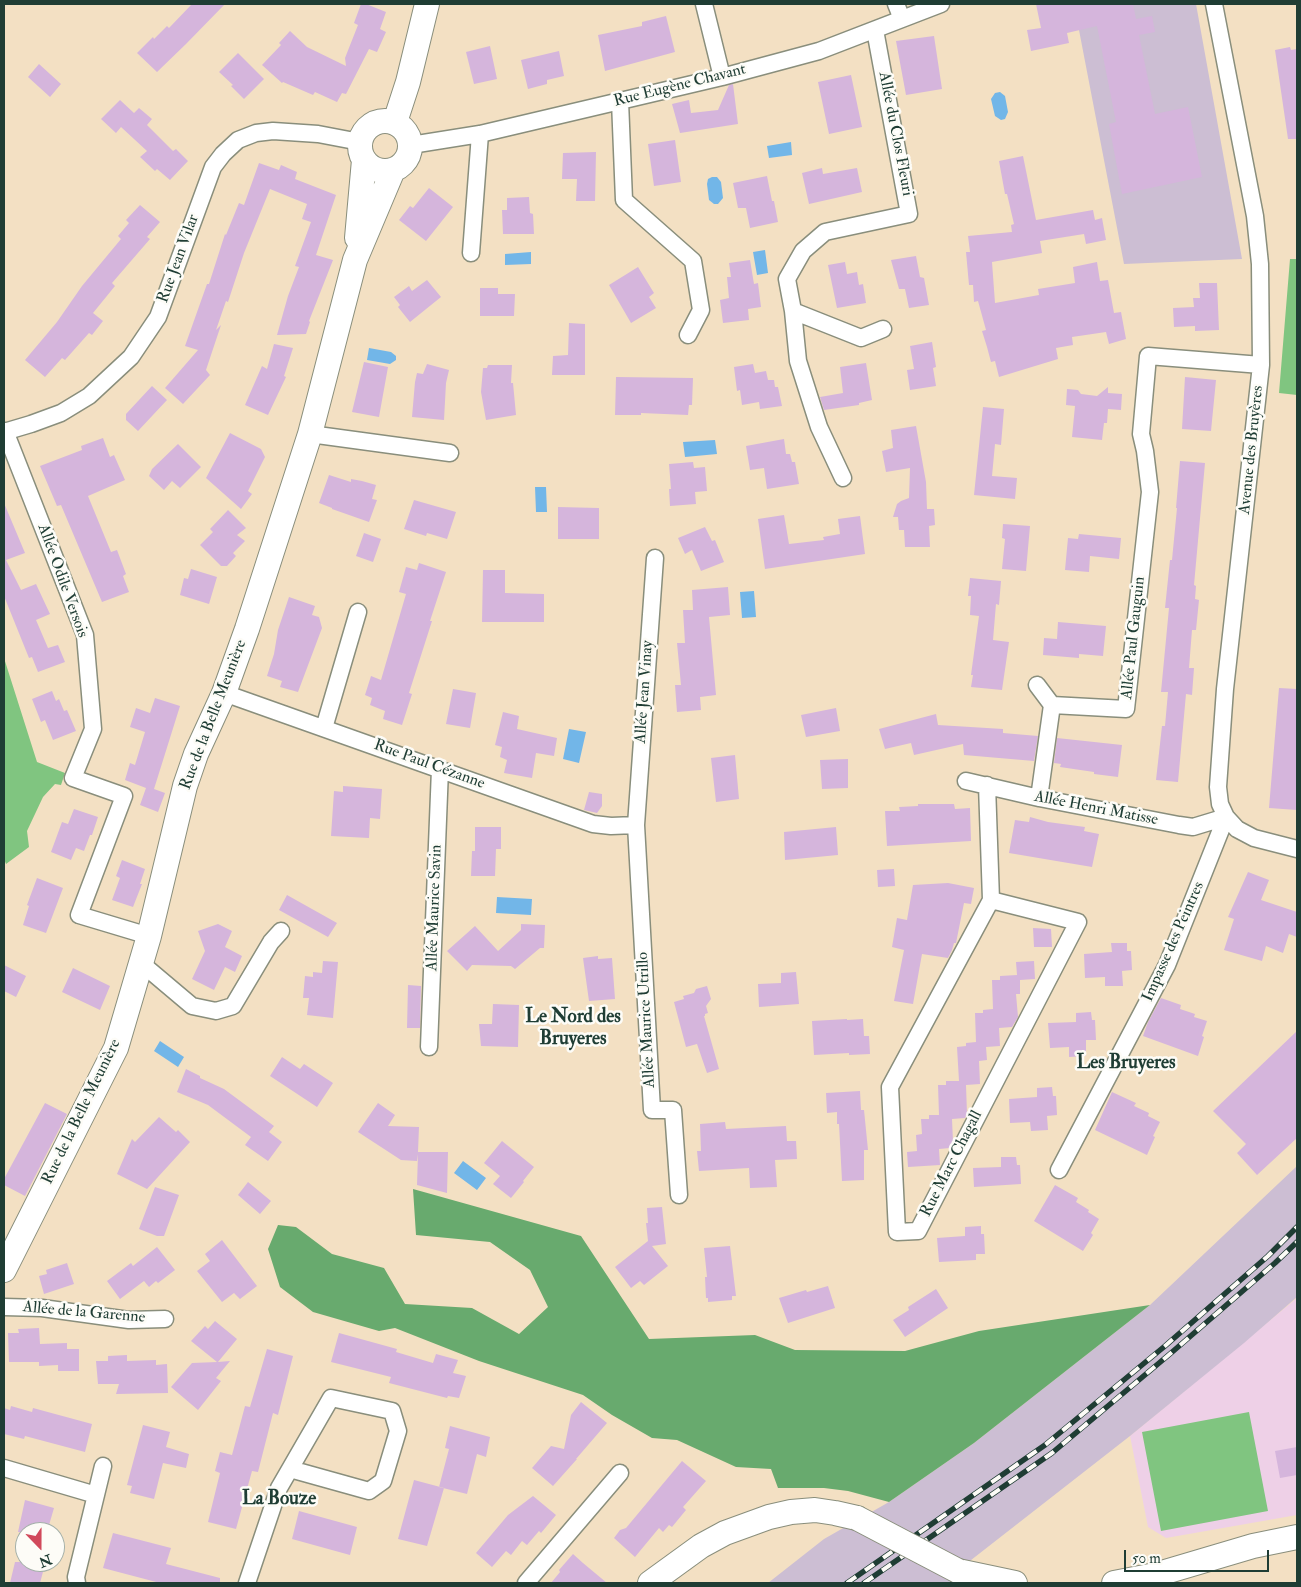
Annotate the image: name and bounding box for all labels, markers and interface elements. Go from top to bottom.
street label: Rue Eugène Chavant [612,60,748,112]
street label: Allée du Clos Fleuri [874,70,916,198]
street label: Rue Jean Vilar [154,212,204,306]
street label: Avenue des Bruyères [1236,385,1268,515]
street label: Allée Odile Versois [32,521,92,641]
street label: Allée Paul Gauguin [1118,576,1150,700]
street label: Rue de la Belle Meunière [177,637,251,793]
street label: Allée Jean Vinay [632,640,658,744]
street label: Rue Paul Cézanne [371,736,487,794]
street label: Allée Henri Matisse [1033,788,1159,830]
street label: Allée Maurice Savin [423,844,447,972]
street label: Impasse des Peintres [1139,879,1209,1005]
street label: Allée Maurice Utrillo [634,951,660,1089]
district label: Le Nord des Bruyeres [525,1007,621,1051]
street label: Rue de la Belle Meunière [39,1036,125,1188]
district label: Les Bruyeres [1076,1053,1176,1075]
street label: Rue Marc Chagall [917,1108,987,1220]
street label: Allée de la Garenne [22,1298,146,1328]
district label: La Bouze [242,1489,316,1511]
north arrow [15,1522,65,1572]
scale bar [1126,1540,1271,1572]
text: 50 m [1132,1549,1161,1568]
text: N [36,1550,54,1571]

